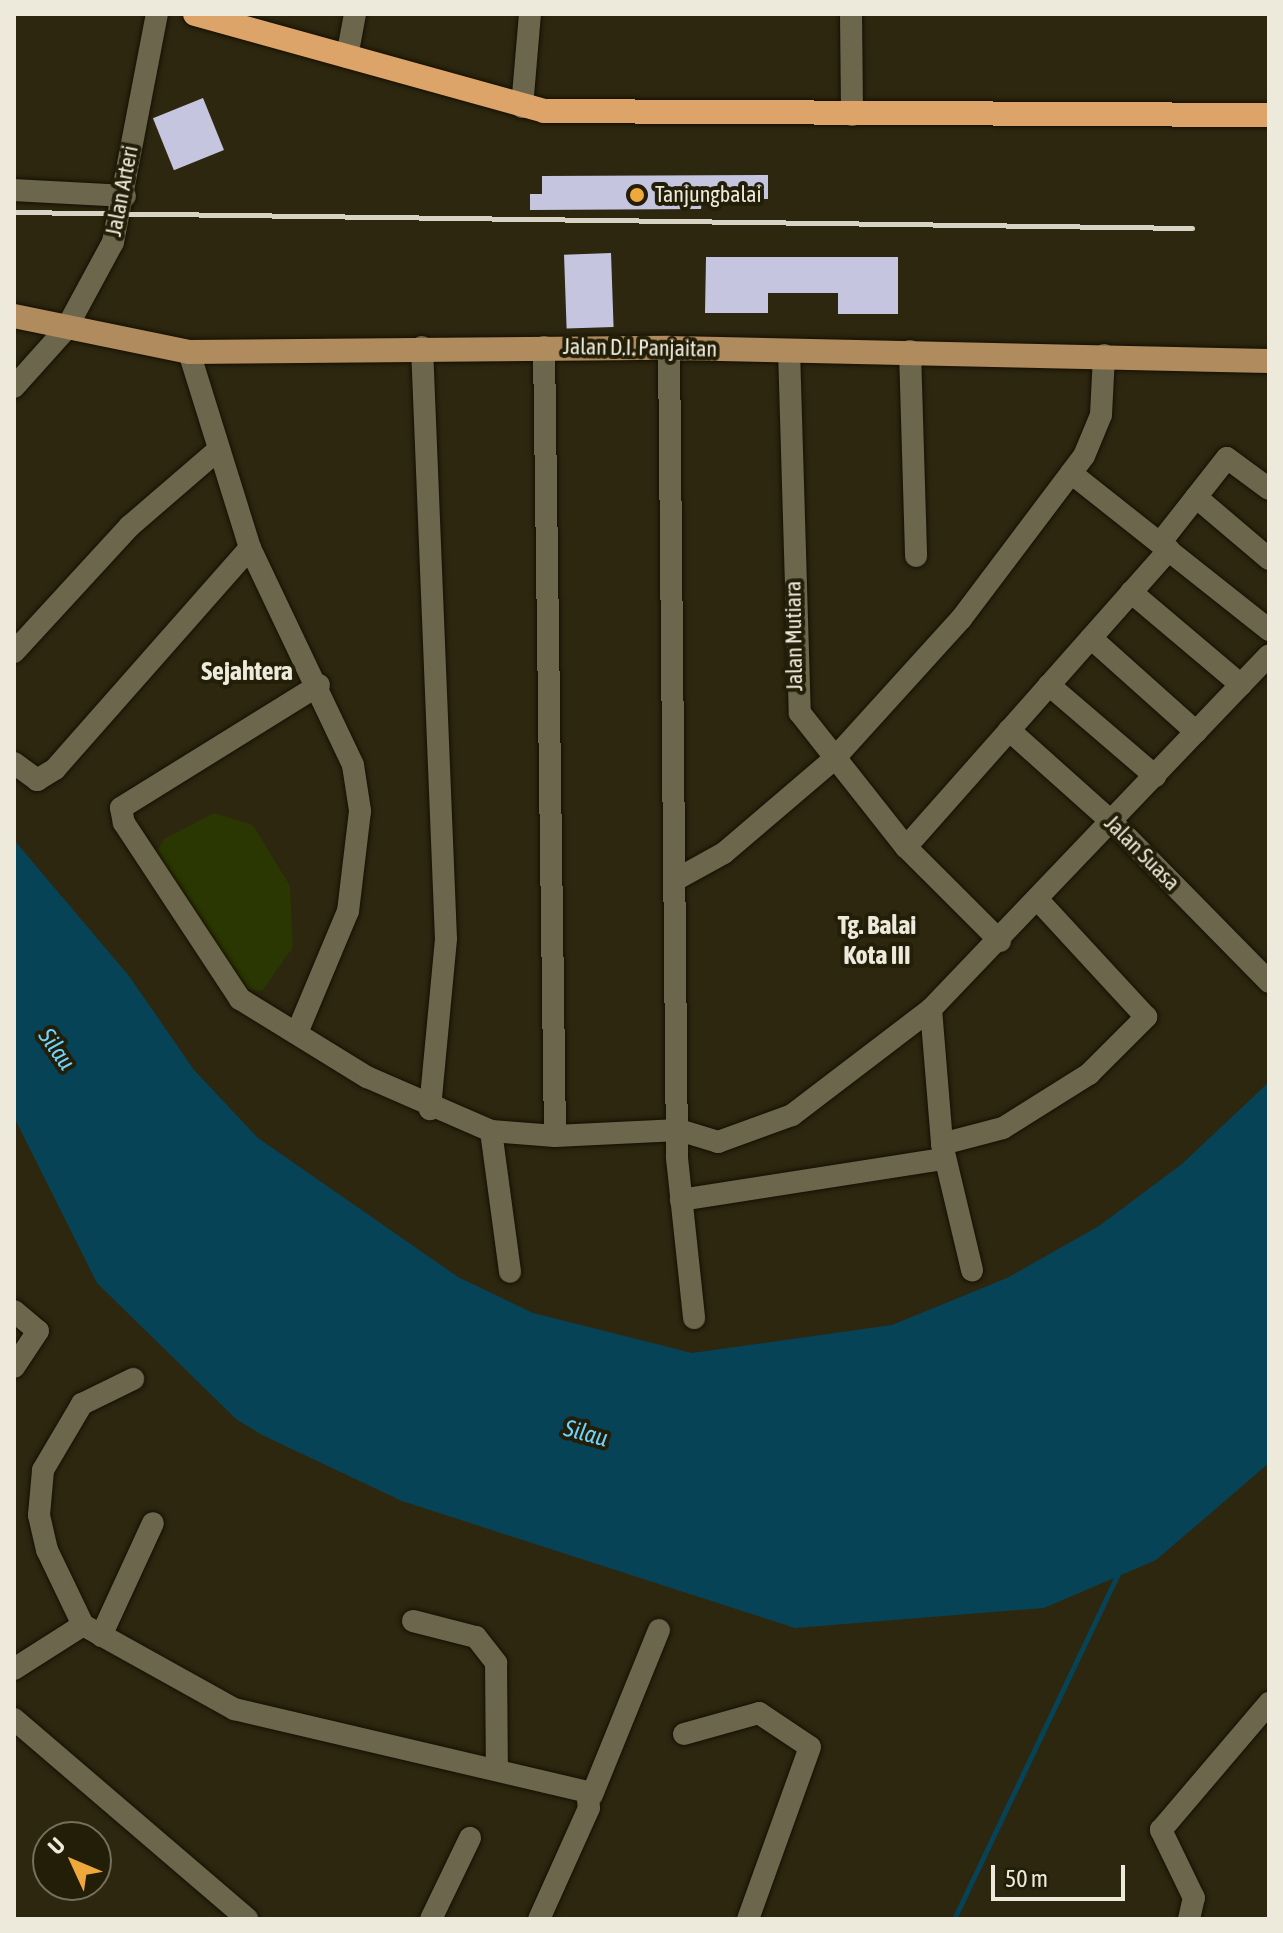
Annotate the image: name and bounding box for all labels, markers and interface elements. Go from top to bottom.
street label: Jalan Arteri [100,143,144,239]
place label: Tanjungbalai [655,182,762,208]
marker: Tanjungbalai [626,184,648,206]
street label: Jalan D.I. Panjaitan [563,333,717,363]
street label: Jalan Mutiara [780,581,808,691]
district label: Sejahtera [201,656,293,688]
street label: Jalan Suasa [1099,810,1185,896]
district label: Tg. Balai Kota III [838,910,916,972]
water label: Silau [32,1023,82,1075]
water label: Silau [561,1413,611,1453]
north arrow [32,1821,112,1901]
text: U [42,1832,70,1859]
scale bar [995,1849,1129,1899]
text: 50 m [1005,1865,1048,1892]

